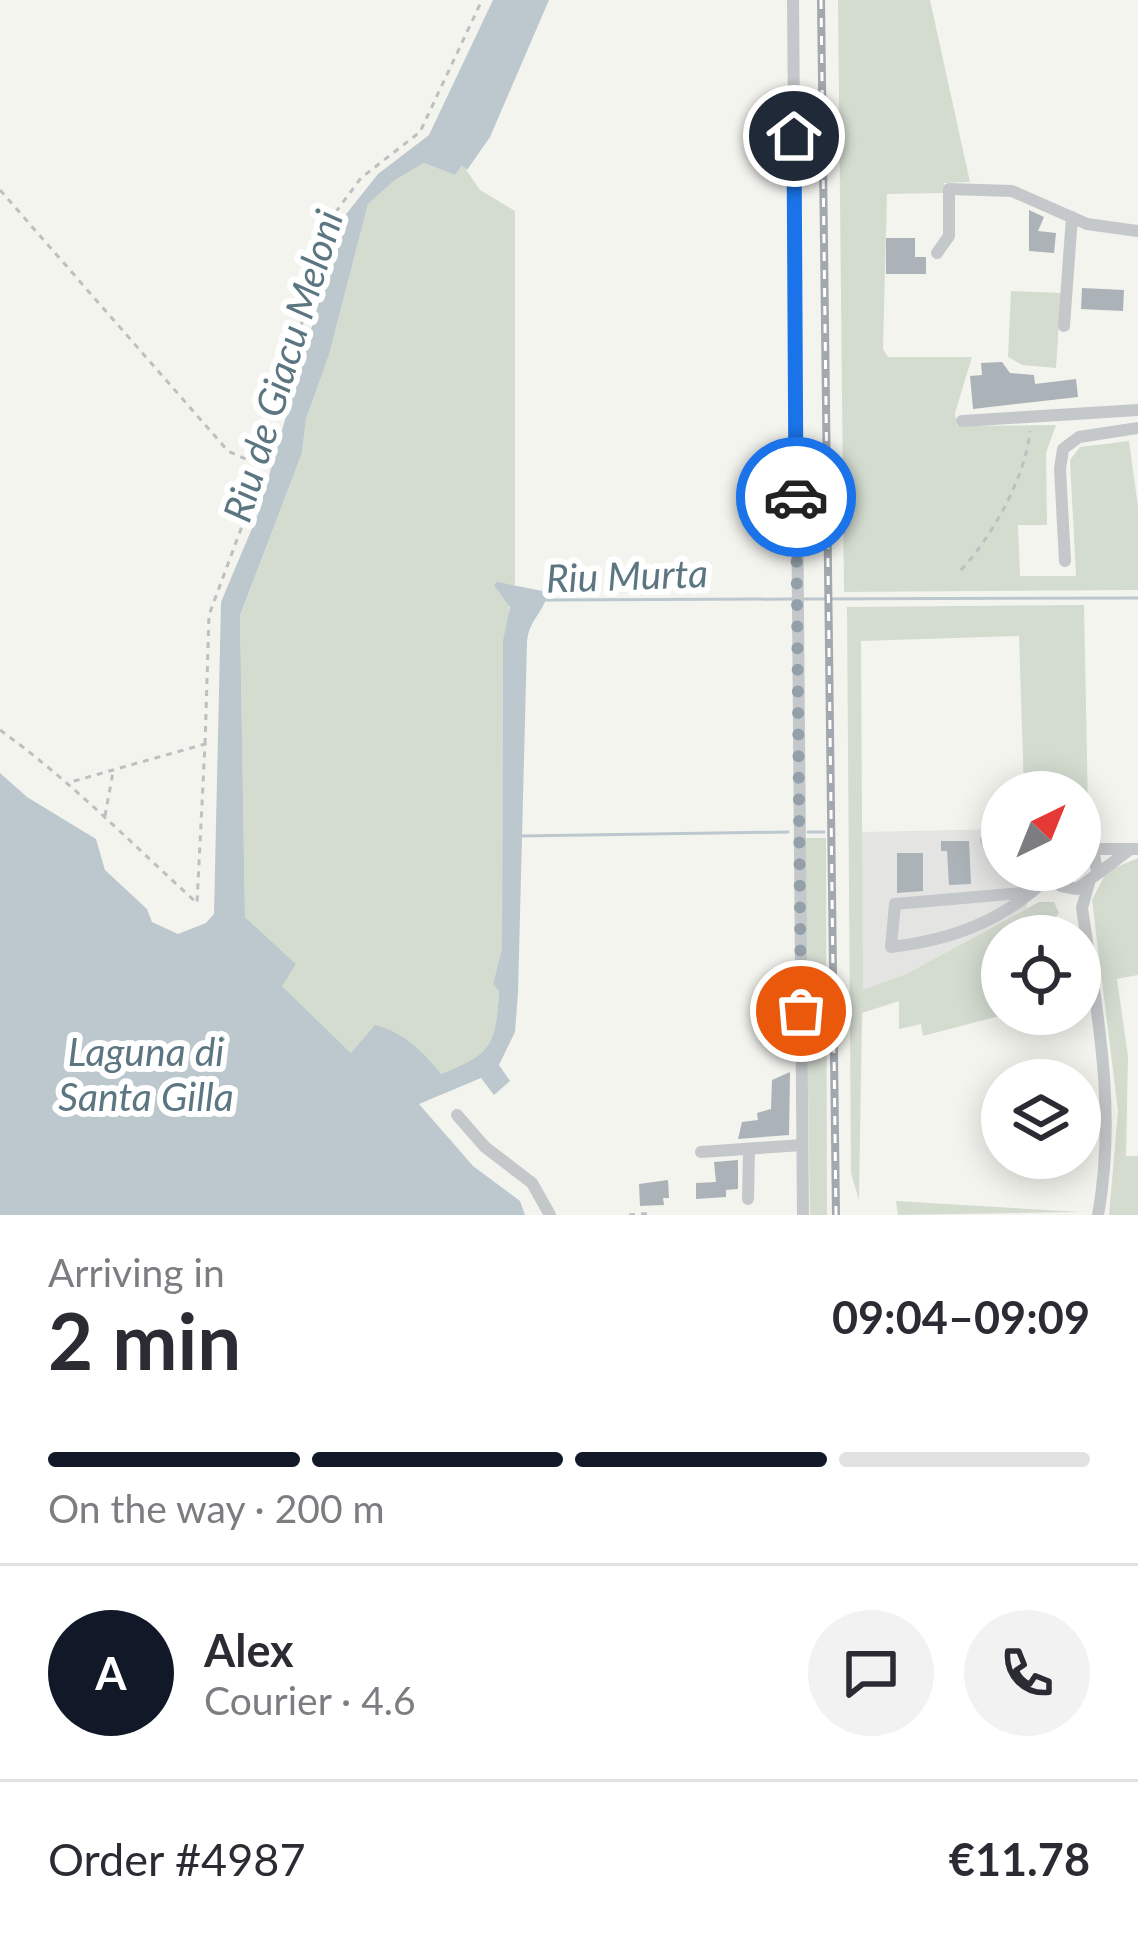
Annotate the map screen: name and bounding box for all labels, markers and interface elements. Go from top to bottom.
pin [743,85,845,187]
icon: home [761,103,827,169]
water label: Riu de Giacu Meloni [213,205,351,527]
courier [736,437,856,557]
icon: car [763,464,829,530]
water label: Riu Murta [545,549,709,601]
north arrow [981,771,1101,891]
map controls [981,771,1101,1179]
button: locate [981,915,1101,1035]
pin [750,960,852,1062]
icon: bag [768,978,834,1044]
water label: Laguna di Santa Gilla [58,1028,234,1119]
button: layers [981,1059,1101,1179]
text: Arriving in [48,1249,225,1295]
text: 09:04–09:09 [832,1290,1090,1344]
text: 2 min [48,1293,241,1387]
text: On the way · 200 m [48,1485,385,1531]
button: chat [808,1610,934,1736]
button: phone [964,1610,1090,1736]
text: Alex [204,1623,294,1677]
text: A [95,1646,127,1700]
text: Courier · 4.6 [204,1677,416,1723]
text: Order #4987 [48,1832,306,1886]
text: €11.78 [949,1832,1090,1886]

